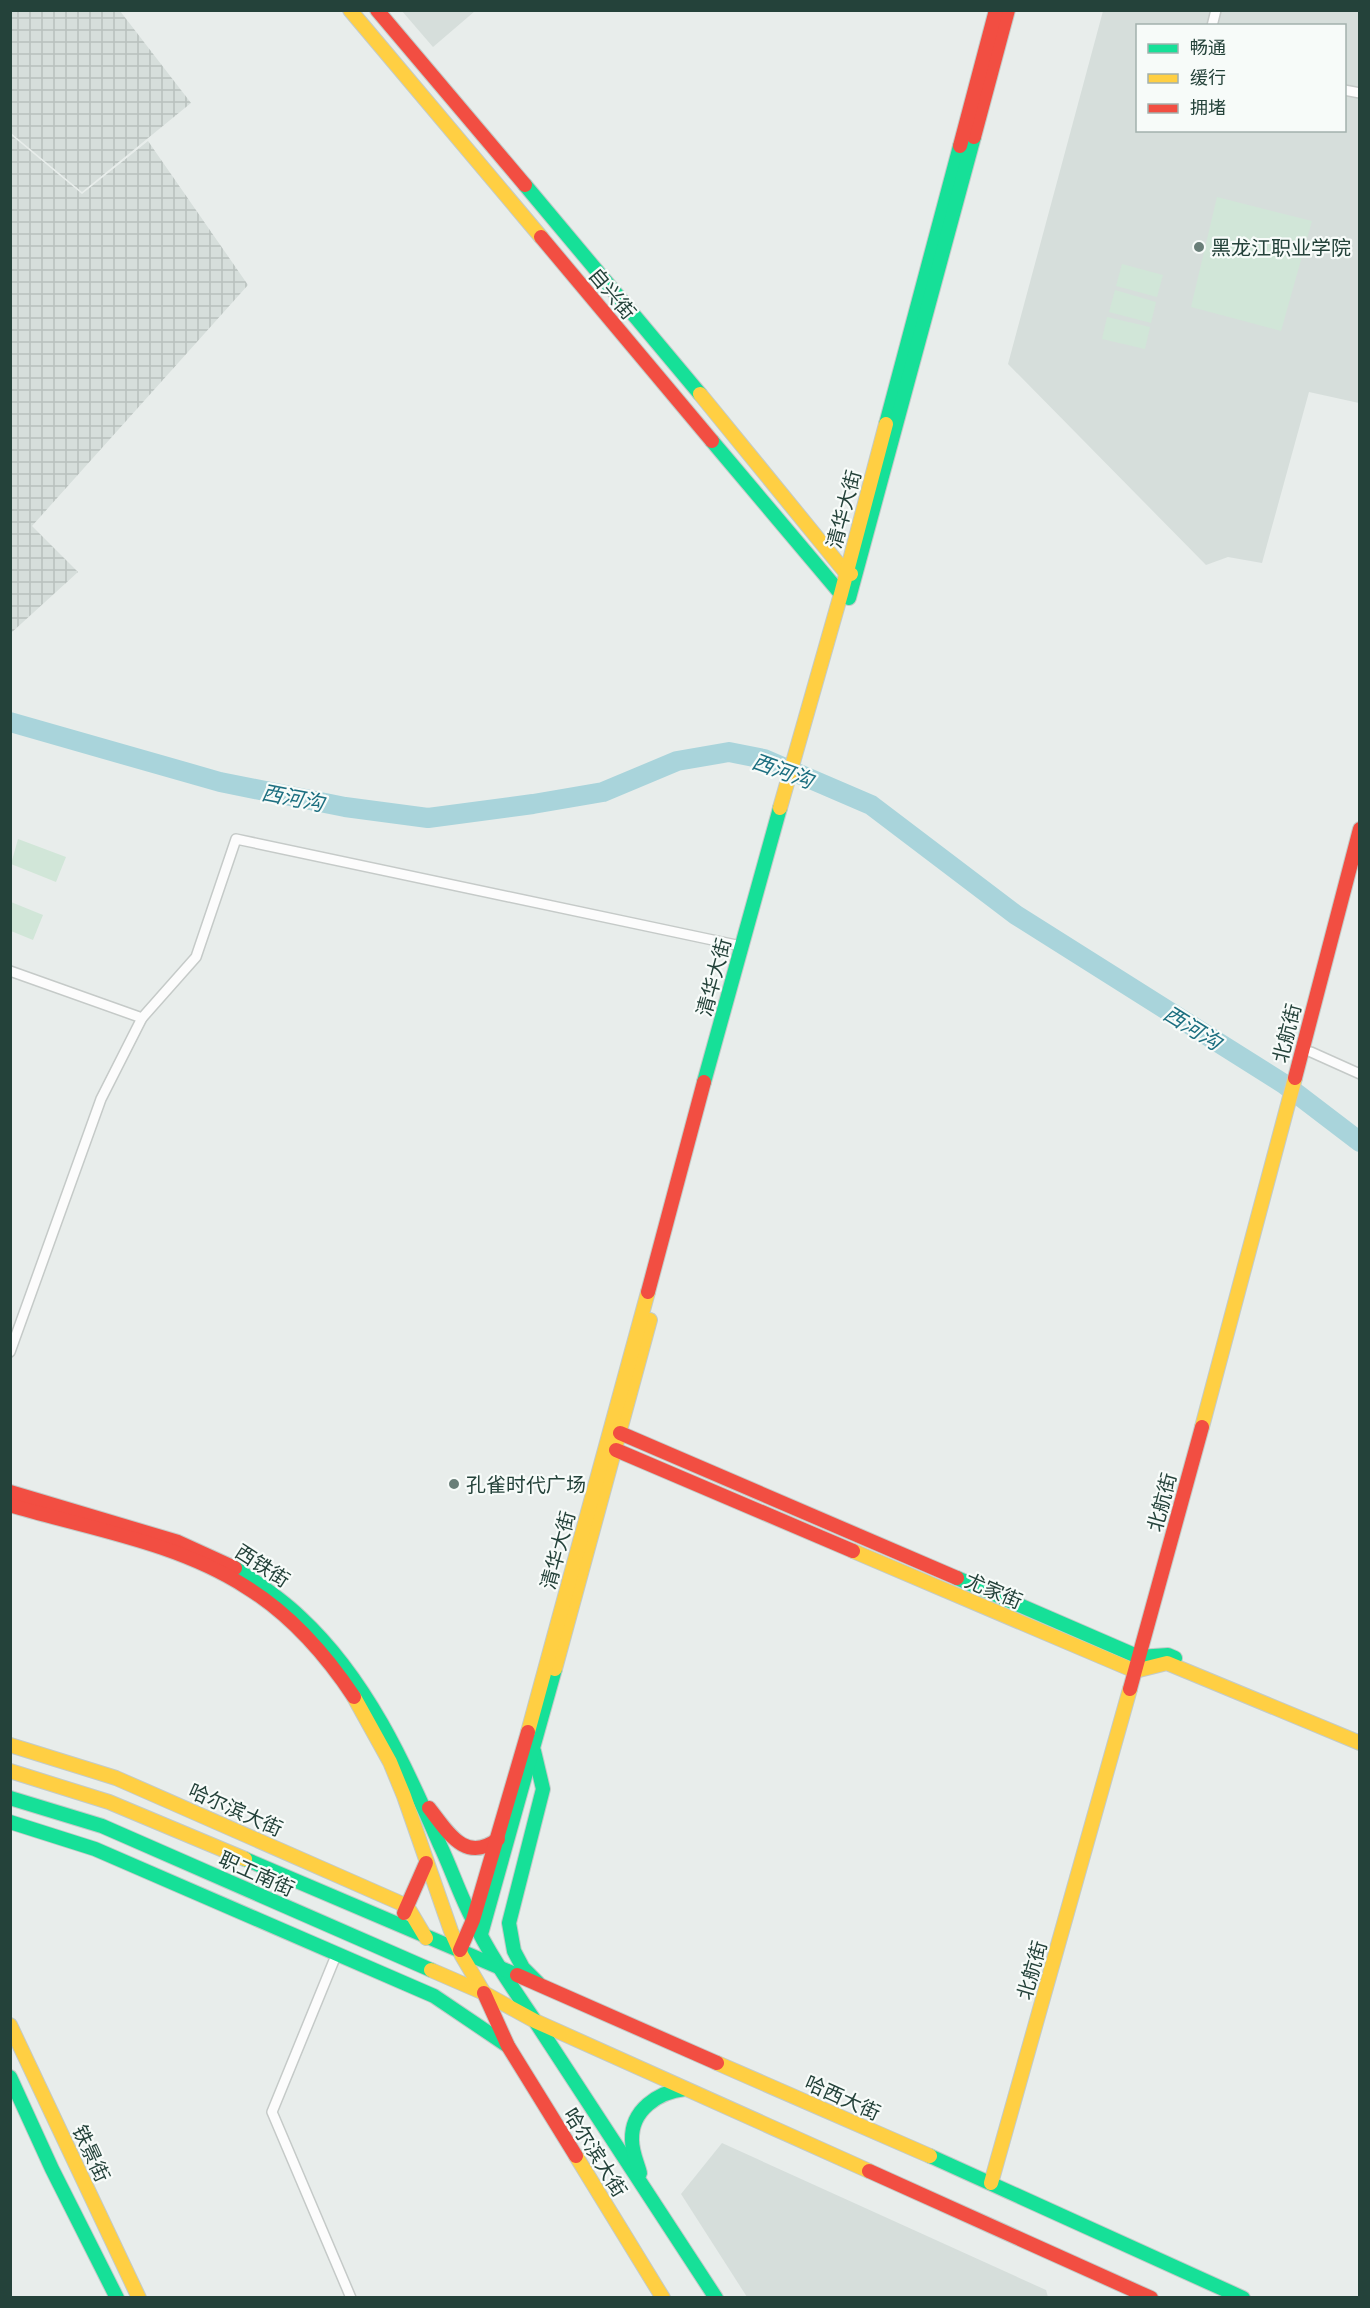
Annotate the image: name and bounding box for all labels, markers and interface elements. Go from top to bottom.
legend [1136,24,1346,132]
text: 畅通 [1190,36,1226,58]
text: 缓行 [1190,66,1226,88]
text: 拥堵 [1190,96,1226,118]
place label: 黑龙江职业学院 [1211,235,1351,259]
marker: 黑龙江职业学院 [1192,240,1206,254]
street label: 自兴街 [585,262,641,324]
street label: 清华大街 [821,467,865,551]
water label: 西河沟 [749,747,819,793]
water label: 西河沟 [260,779,328,816]
street label: 清华大街 [691,935,735,1019]
water label: 西河沟 [1160,1000,1228,1055]
street label: 北航街 [1267,1001,1305,1065]
street label: 北航街 [1142,1470,1180,1534]
place label: 孔雀时代广场 [466,1472,586,1496]
marker: 孔雀时代广场 [447,1477,461,1491]
street label: 清华大街 [535,1508,579,1592]
street label: 西铁街 [231,1539,295,1591]
street label: 尤家街 [962,1567,1026,1613]
street label: 哈尔滨大街 [185,1778,287,1840]
street label: 职工南街 [216,1846,298,1900]
street label: 北航街 [1011,1938,1051,2002]
street label: 哈西大街 [802,2070,884,2124]
street label: 哈尔滨大街 [559,2103,633,2201]
street label: 铁景街 [68,2121,116,2185]

